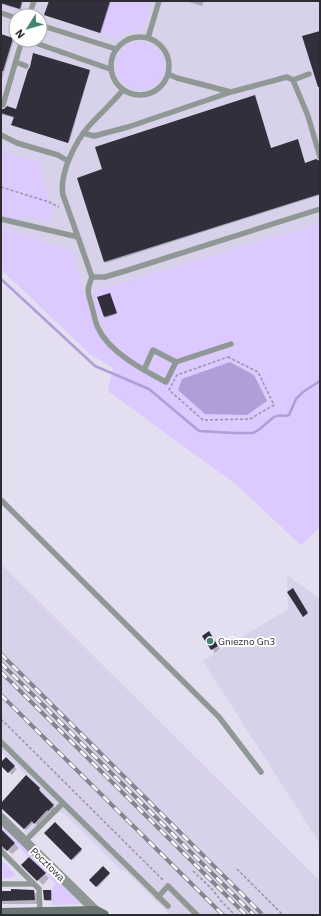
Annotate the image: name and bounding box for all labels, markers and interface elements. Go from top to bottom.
north arrow [8,8,48,48]
text: N [12,27,28,41]
place label: Gniezno Gn3 [218,635,275,648]
marker: Gniezno Gn3 [205,636,215,646]
street label: Pocztowa [28,845,68,884]

